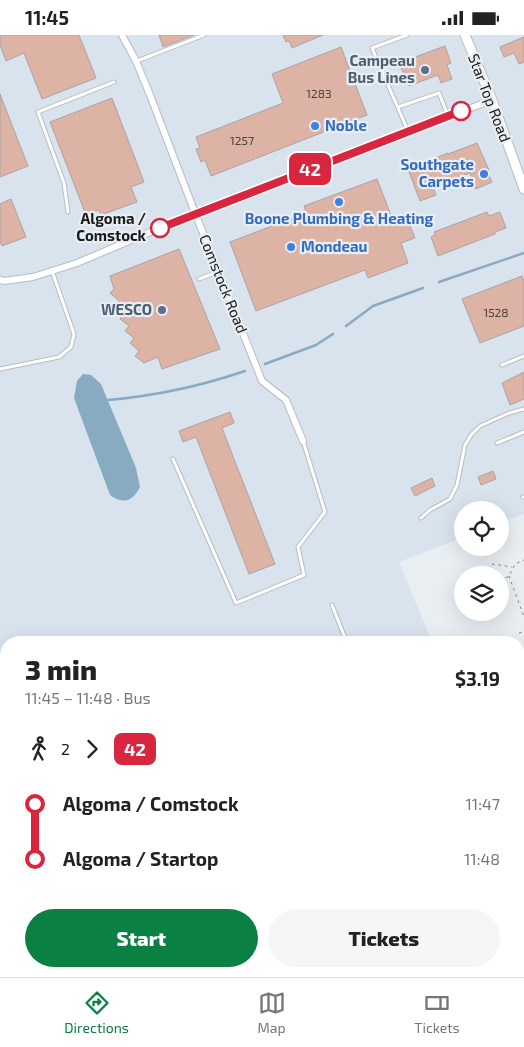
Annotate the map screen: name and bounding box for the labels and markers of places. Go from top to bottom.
place label: Campeau Bus Lines [348,51,415,86]
marker: Campeau Bus Lines [419,64,431,76]
unlabelled marker [451,101,471,121]
place label: Noble [325,116,367,134]
marker: Noble [309,120,321,132]
place label: Southgate Carpets [400,155,474,190]
marker: Southgate Carpets [478,168,490,180]
marker: Boone Plumbing & Heating [333,196,345,208]
place label: Algoma / Comstock [76,209,147,244]
place label: Boone Plumbing & Heating [245,209,434,227]
marker: Algoma / Comstock [150,218,170,238]
place label: Mondeau [301,237,367,255]
marker: Mondeau [285,241,297,253]
place label: WESCO [101,300,152,318]
marker: WESCO [156,304,168,316]

